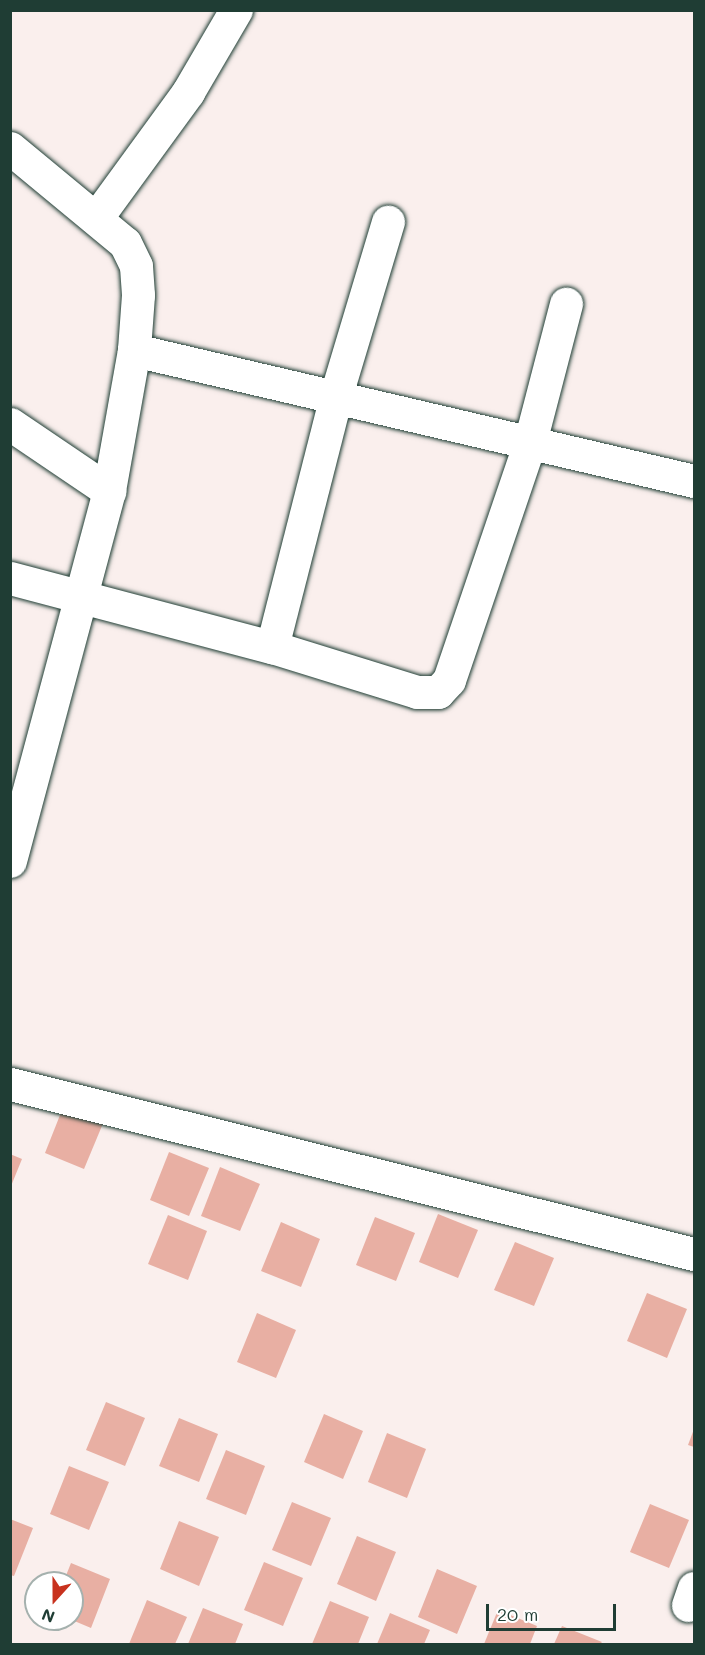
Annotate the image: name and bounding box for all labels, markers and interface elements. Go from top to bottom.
north arrow [24,1571,84,1631]
scale bar [489,1592,620,1630]
text: 20 m [497,1602,538,1626]
text: N [39,1604,58,1628]

